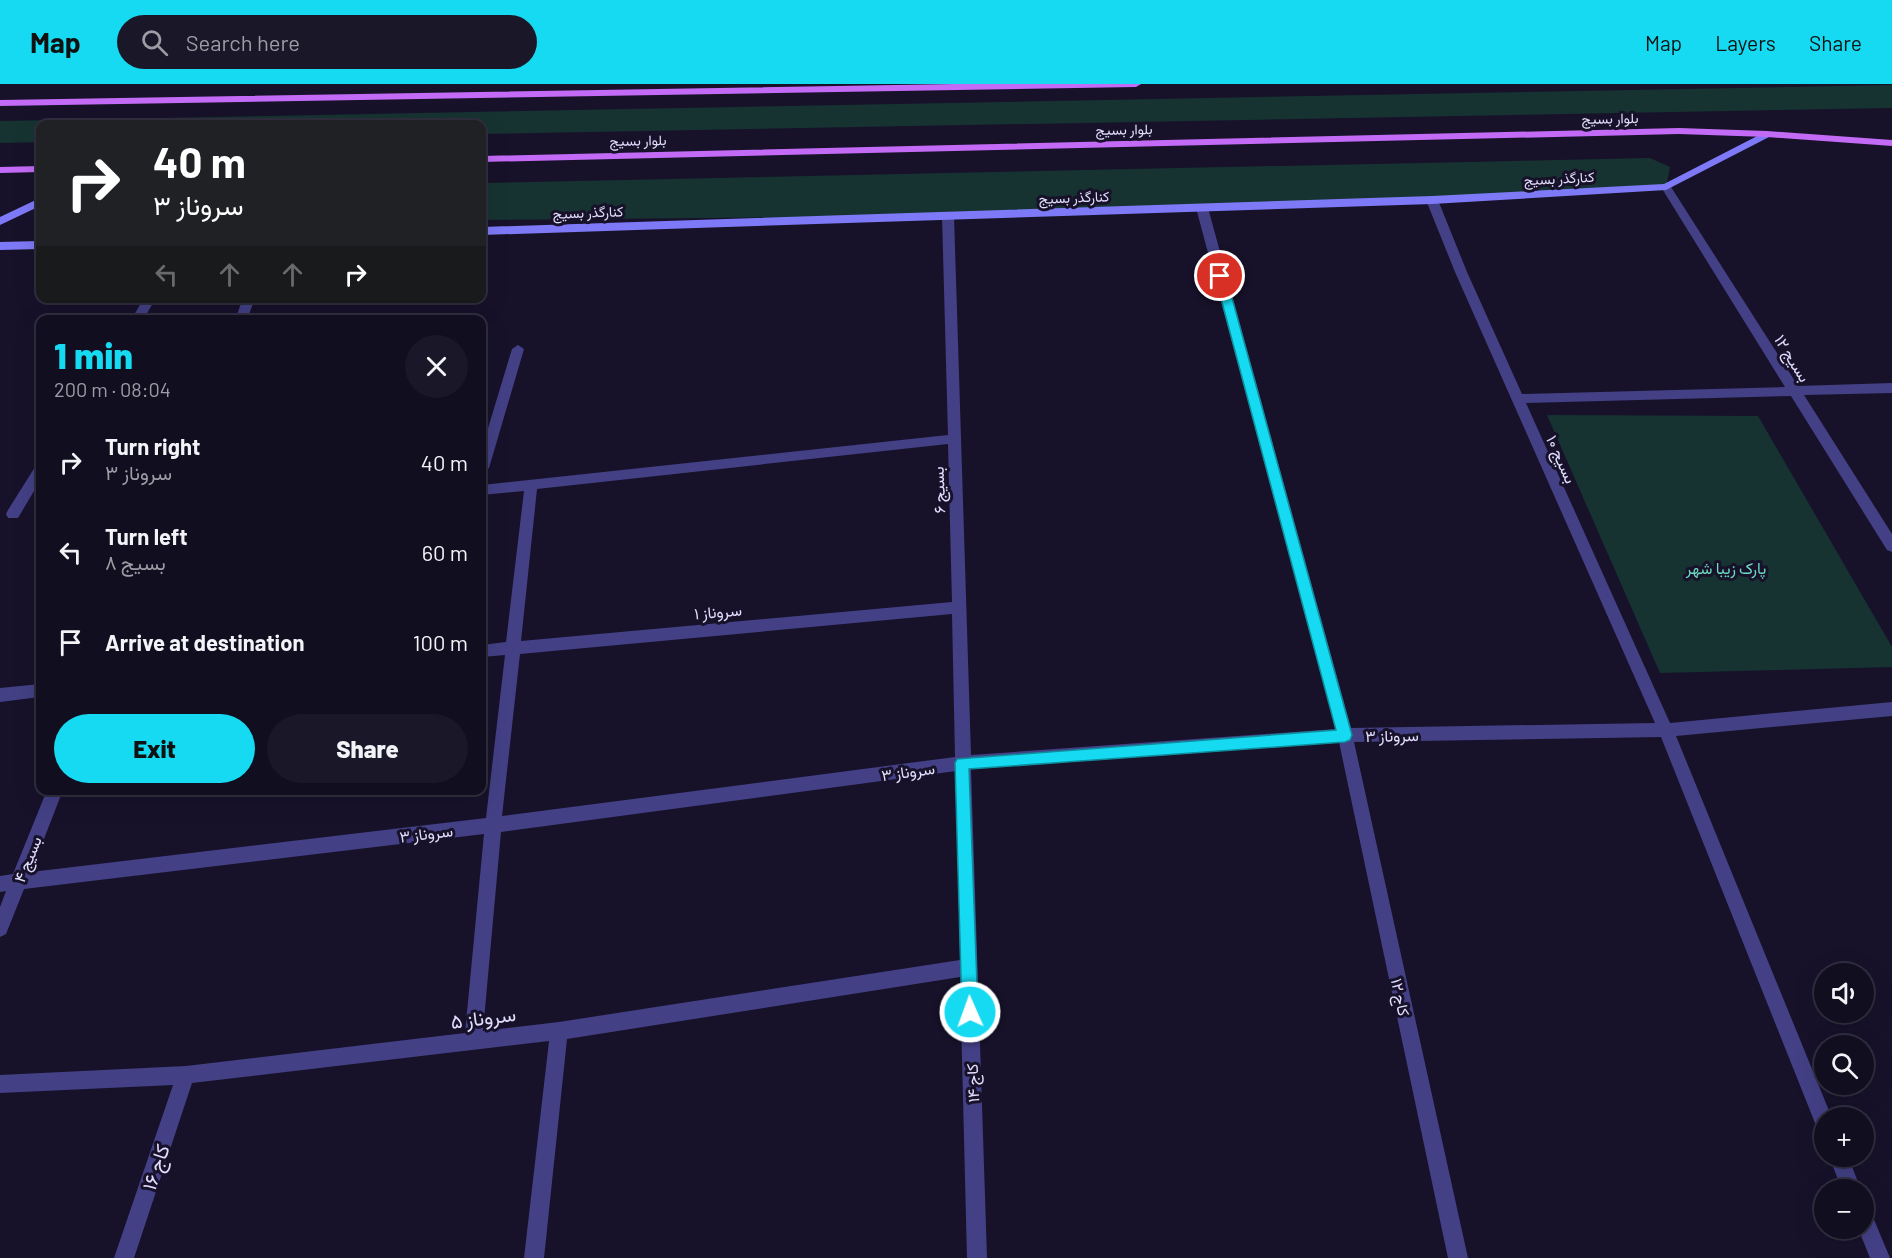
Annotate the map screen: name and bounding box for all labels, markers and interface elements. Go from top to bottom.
search box [117,15,537,69]
text: Map [30,25,81,59]
icon: search [138,26,171,59]
text: Search here [186,29,300,55]
text: Map [1645,30,1682,55]
text: Layers [1715,30,1776,55]
text: Share [1809,30,1862,55]
street label: بلوار بسیج [1581,109,1639,130]
street label: بلوار بسیج [1095,120,1153,141]
street label: بلوار بسیج [609,131,667,152]
text: 40 m [153,136,246,186]
icon: right [54,144,132,222]
street label: کنارگذر بسیج [1523,168,1595,191]
street label: کنارگذر بسیج [1038,187,1110,210]
text: سروناز ۳ [153,188,244,220]
street label: کنارگذر بسیج [552,202,624,225]
pin [1194,250,1245,301]
icon: left [150,258,183,291]
icon: ahead [213,258,246,291]
icon: ahead [276,258,309,291]
icon: right [339,258,372,291]
icon: arrive [1203,259,1236,292]
street label: بسیج ۱۲ [1769,331,1815,387]
text: 1 min [54,333,133,376]
button: close [405,335,468,398]
text: 200 m · 08:04 [54,377,171,401]
street label: بسیج ۱۰ [1540,432,1581,487]
text: Turn right [105,433,200,459]
icon: right [54,446,87,479]
text: 40 m [421,449,468,475]
text: سروناز ۳ [105,460,172,484]
street label: بسیج ۶ [928,466,951,514]
text: Turn left [105,523,188,549]
icon: left [54,536,87,569]
text: 60 m [422,539,468,565]
text: بسیج ۸ [105,550,166,574]
park label: پارک زیبا شهر [1685,558,1766,580]
street label: سروناز ۱ [693,599,743,625]
icon: arrive [54,626,87,659]
text: Arrive at destination [105,629,304,655]
text: 100 m [413,629,468,655]
button: Exit [54,714,255,783]
button: Share [267,714,468,783]
street label: سروناز ۳ [1365,725,1419,747]
street label: سروناز ۳ [880,758,936,786]
street label: سروناز ۳ [398,820,454,848]
street label: بسیج ۴ [9,833,48,886]
map controls [1814,963,1874,1239]
button: sound [1814,963,1874,1023]
street label: کاج ۱۲ [1385,976,1414,1018]
position arrow [938,980,1002,1044]
street label: سروناز ۵ [449,1001,517,1035]
button: search [1814,1035,1874,1095]
street label: کاج ۱۴ [962,1063,985,1103]
button: + [1814,1107,1874,1167]
street label: کاج ۱۶ [136,1141,177,1194]
button: − [1814,1179,1874,1239]

